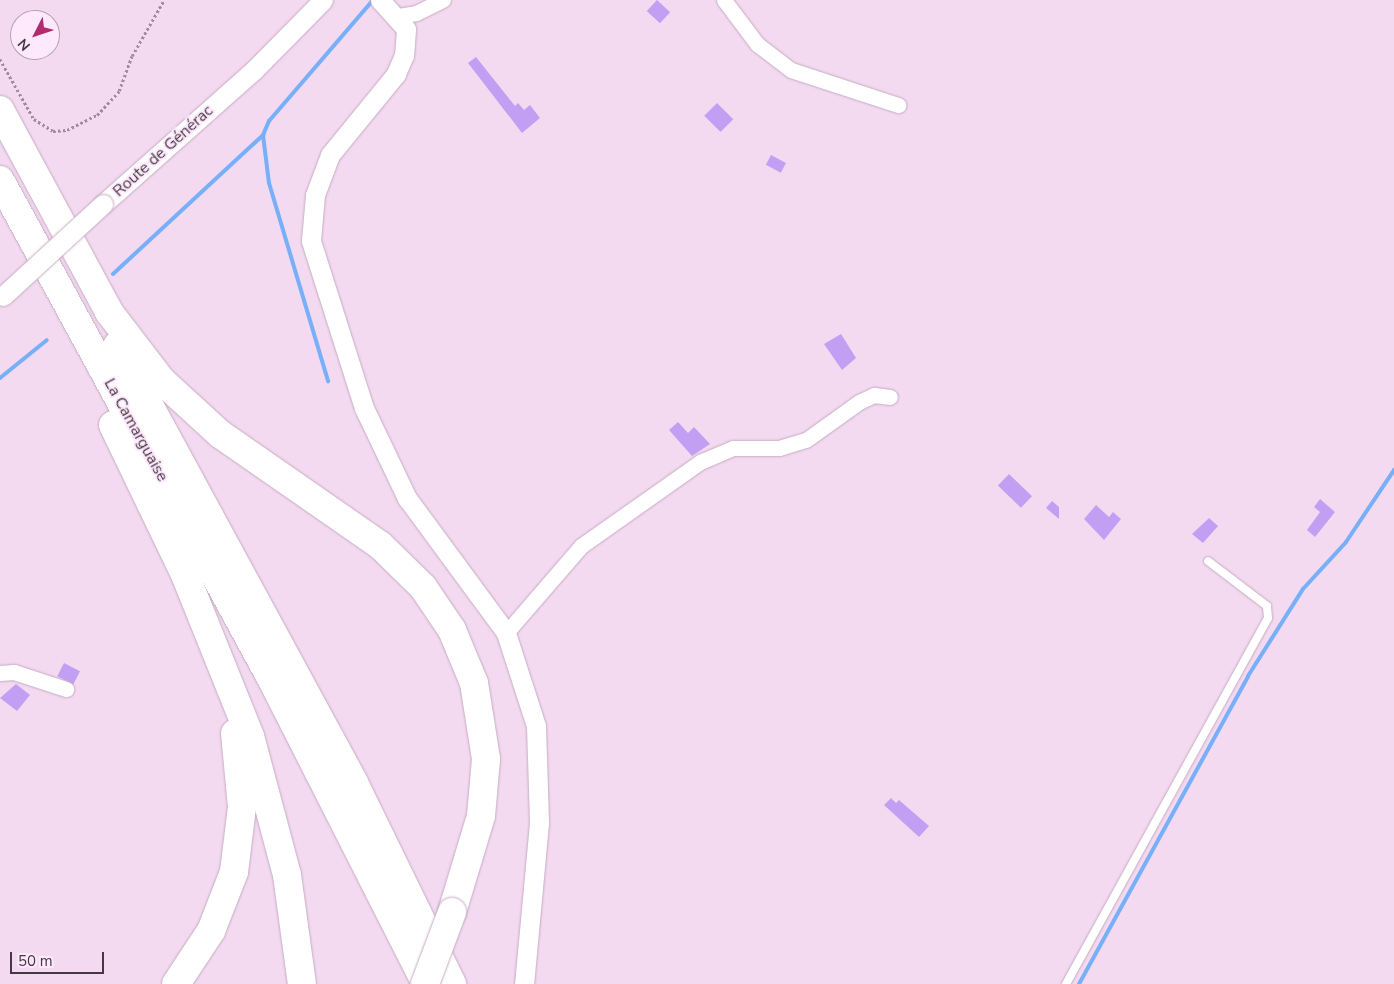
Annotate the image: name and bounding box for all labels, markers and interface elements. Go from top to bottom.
north arrow [10,10,60,60]
text: N [13,34,35,55]
street label: Route de Générac [109,101,217,201]
street label: La Camarguaise [100,375,172,485]
scale bar [12,942,106,974]
text: 50 m [18,951,53,971]

